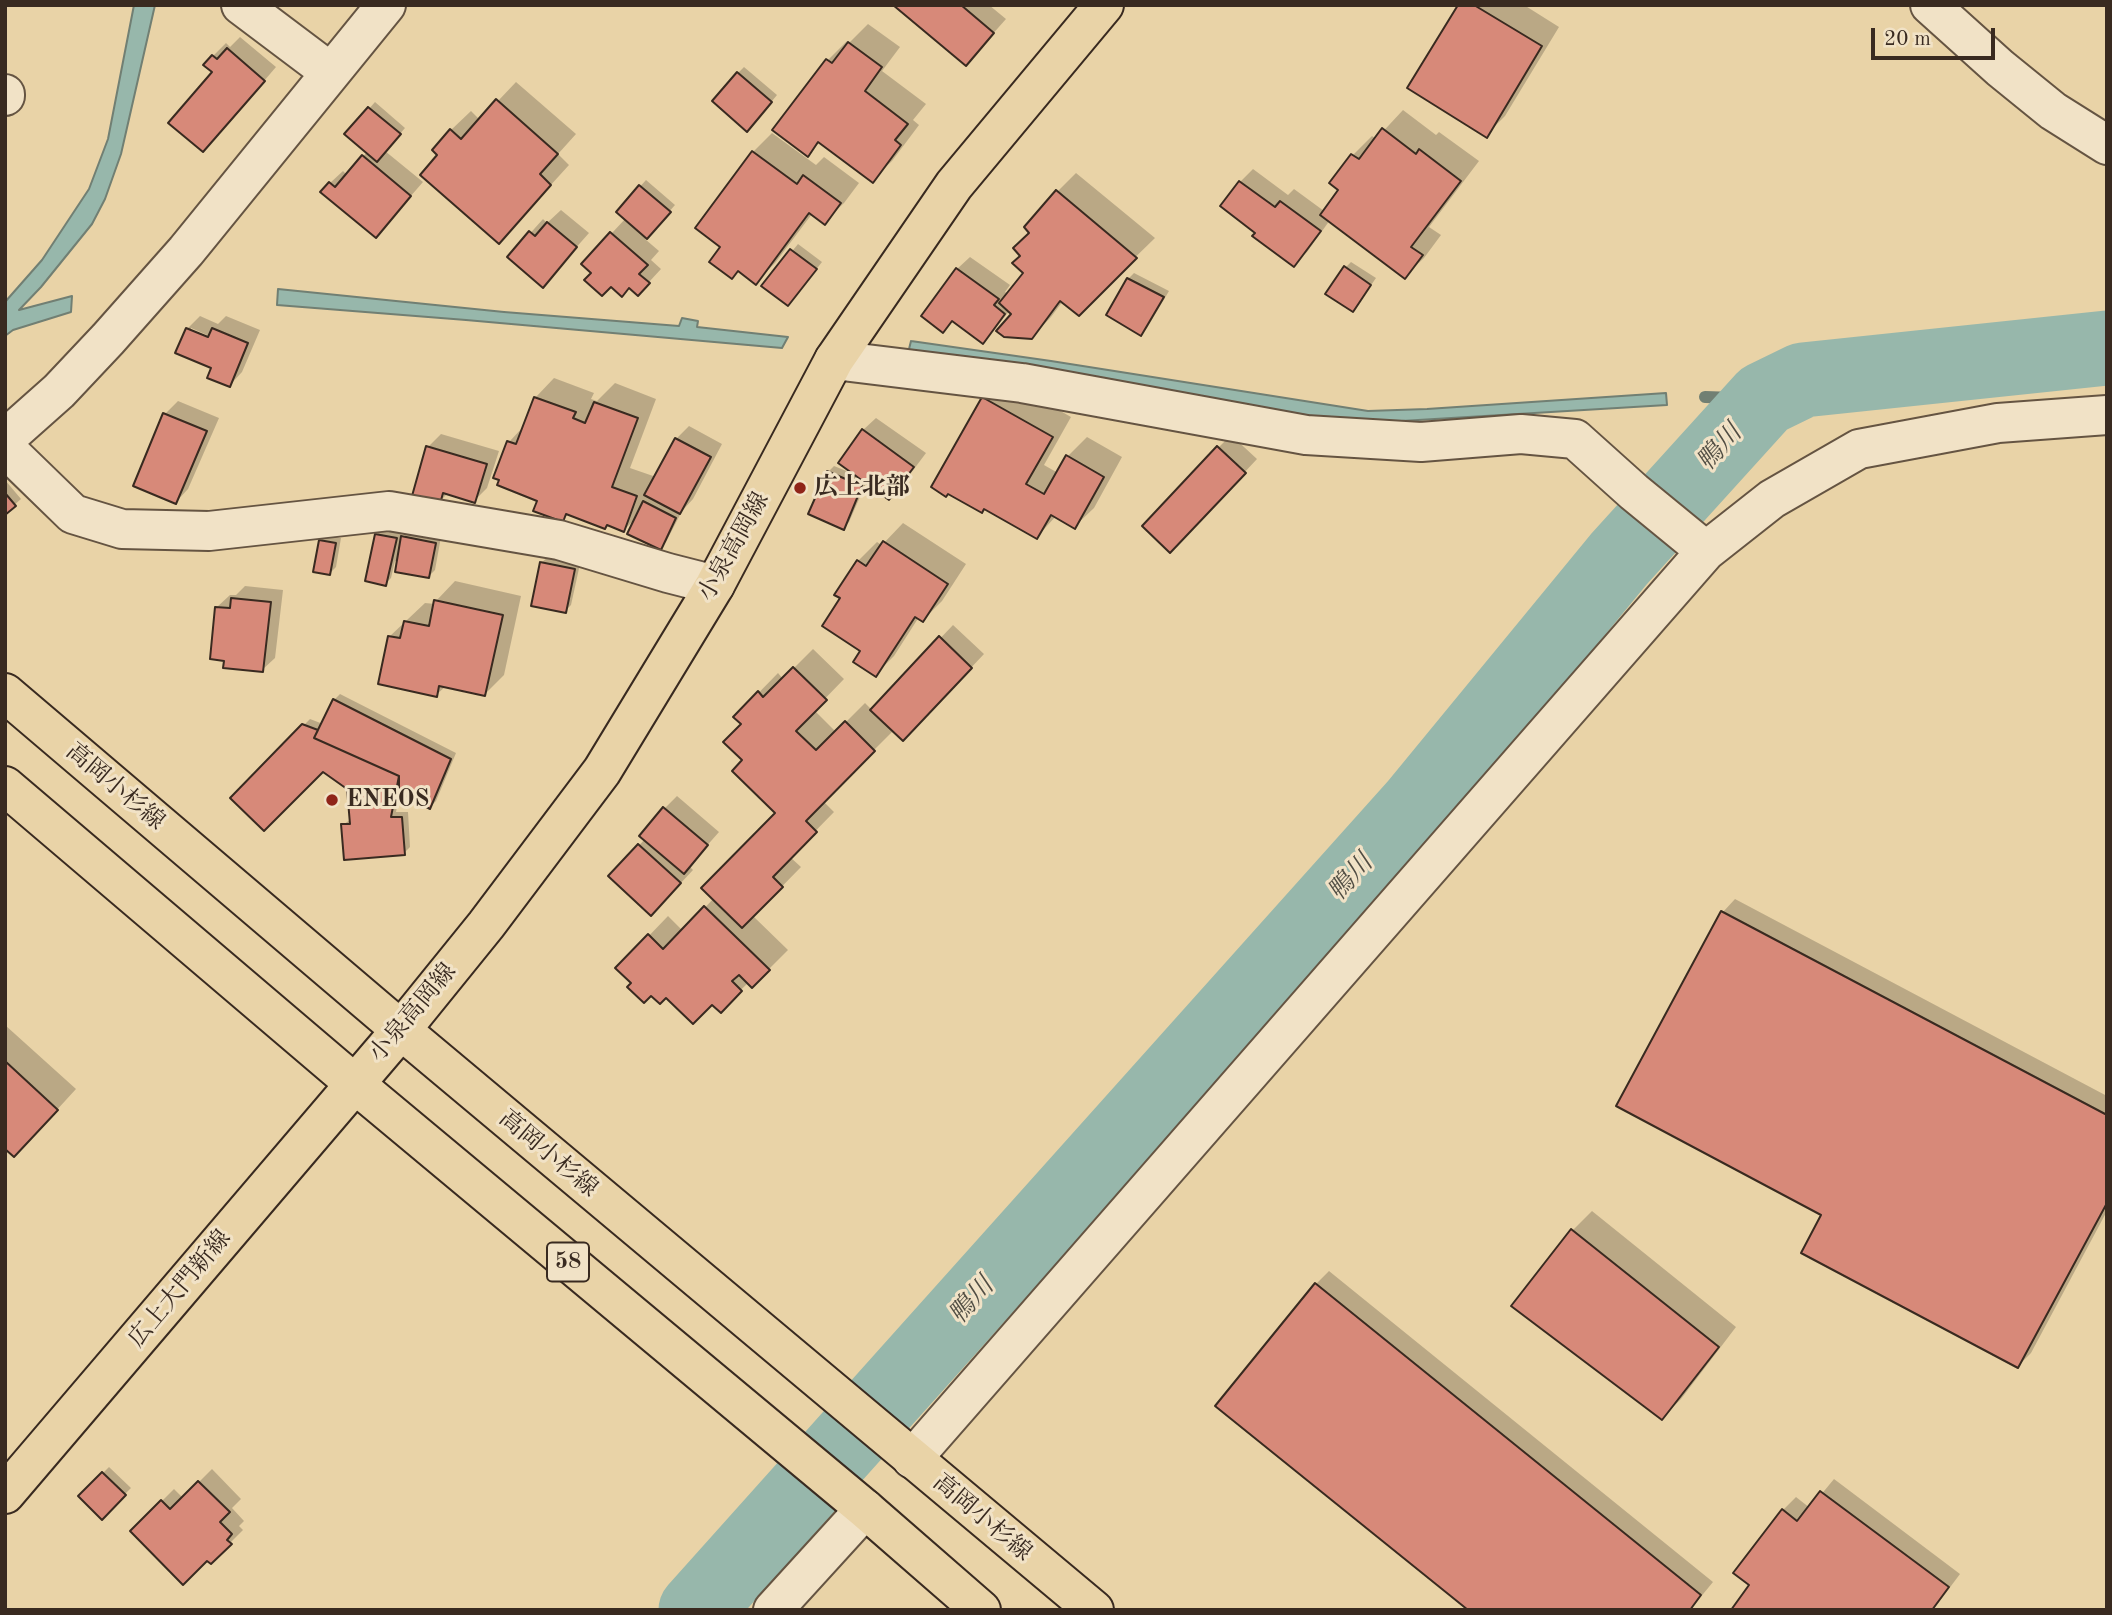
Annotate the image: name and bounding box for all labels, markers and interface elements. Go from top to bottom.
scale bar [1874,14,1998,58]
text: 20 m [1884,29,1931,50]
water label: 鴨川 [1691,418,1749,478]
place label: 広上北部 [814,474,910,502]
marker: 広上北部 [792,480,808,496]
street label: 小泉高岡線 [692,488,776,606]
street label: 高岡小杉線 [60,737,170,837]
place label: ENEOS [346,786,429,814]
marker: ENEOS [324,792,340,808]
water label: 鴨川 [1322,848,1380,908]
street label: 小泉高岡線 [363,958,463,1068]
street label: 高岡小杉線 [493,1104,603,1204]
street label: 広上大門新線 [123,1225,237,1353]
road number: 58 [547,1242,589,1282]
water label: 鴨川 [943,1271,1001,1331]
street label: 高岡小杉線 [927,1468,1037,1568]

